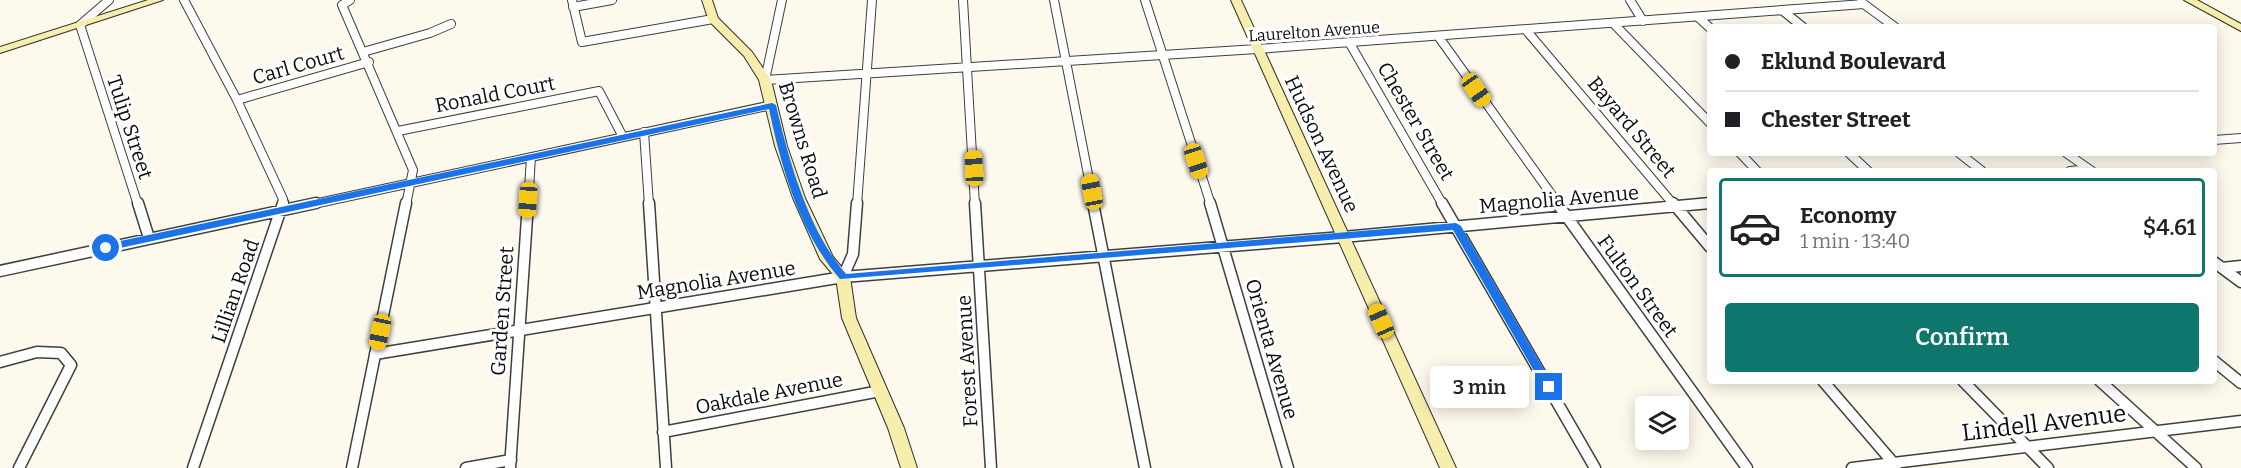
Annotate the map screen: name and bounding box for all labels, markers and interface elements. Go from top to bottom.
street label: Laurelton Avenue [1248,17,1380,46]
street label: Carl Court [250,41,346,89]
text: Eklund Boulevard [1761,48,1946,75]
street label: Chester Street [1372,58,1460,184]
car [1458,70,1494,110]
street label: Ronald Court [433,71,557,117]
street label: Tulip Street [102,72,158,182]
street label: Hudson Avenue [1280,72,1364,216]
street label: Bayard Street [1583,72,1681,182]
street label: Browns Road [774,79,832,202]
text: Chester Street [1761,106,1911,133]
car [1182,141,1210,181]
car [964,150,984,186]
car [1080,173,1104,211]
street label: Magnolia Avenue [1478,180,1640,218]
car [518,181,538,219]
icon: car [1728,201,1782,255]
text: Economy [1800,202,1896,229]
text: $4.61 [2143,214,2196,241]
text: 1 min · 13:40 [1800,229,1910,253]
street label: Fulton Street [1593,230,1683,342]
route start [92,234,119,261]
street label: Lillian Road [206,236,264,346]
street label: Garden Street [486,245,518,377]
street label: Magnolia Avenue [635,256,797,304]
street label: Orienta Avenue [1240,276,1304,422]
street label: Forest Avenue [952,294,982,428]
car [1365,301,1397,341]
button: Confirm [1725,303,2199,372]
car [367,313,393,351]
callout: 3 min [1429,366,1528,408]
street label: Oakdale Avenue [693,367,845,419]
route end [1535,373,1562,400]
text: 3 min [1453,375,1506,399]
map controls [1635,396,1689,450]
button: layers [1635,396,1689,450]
street label: Lindell Avenue [1960,399,2128,447]

